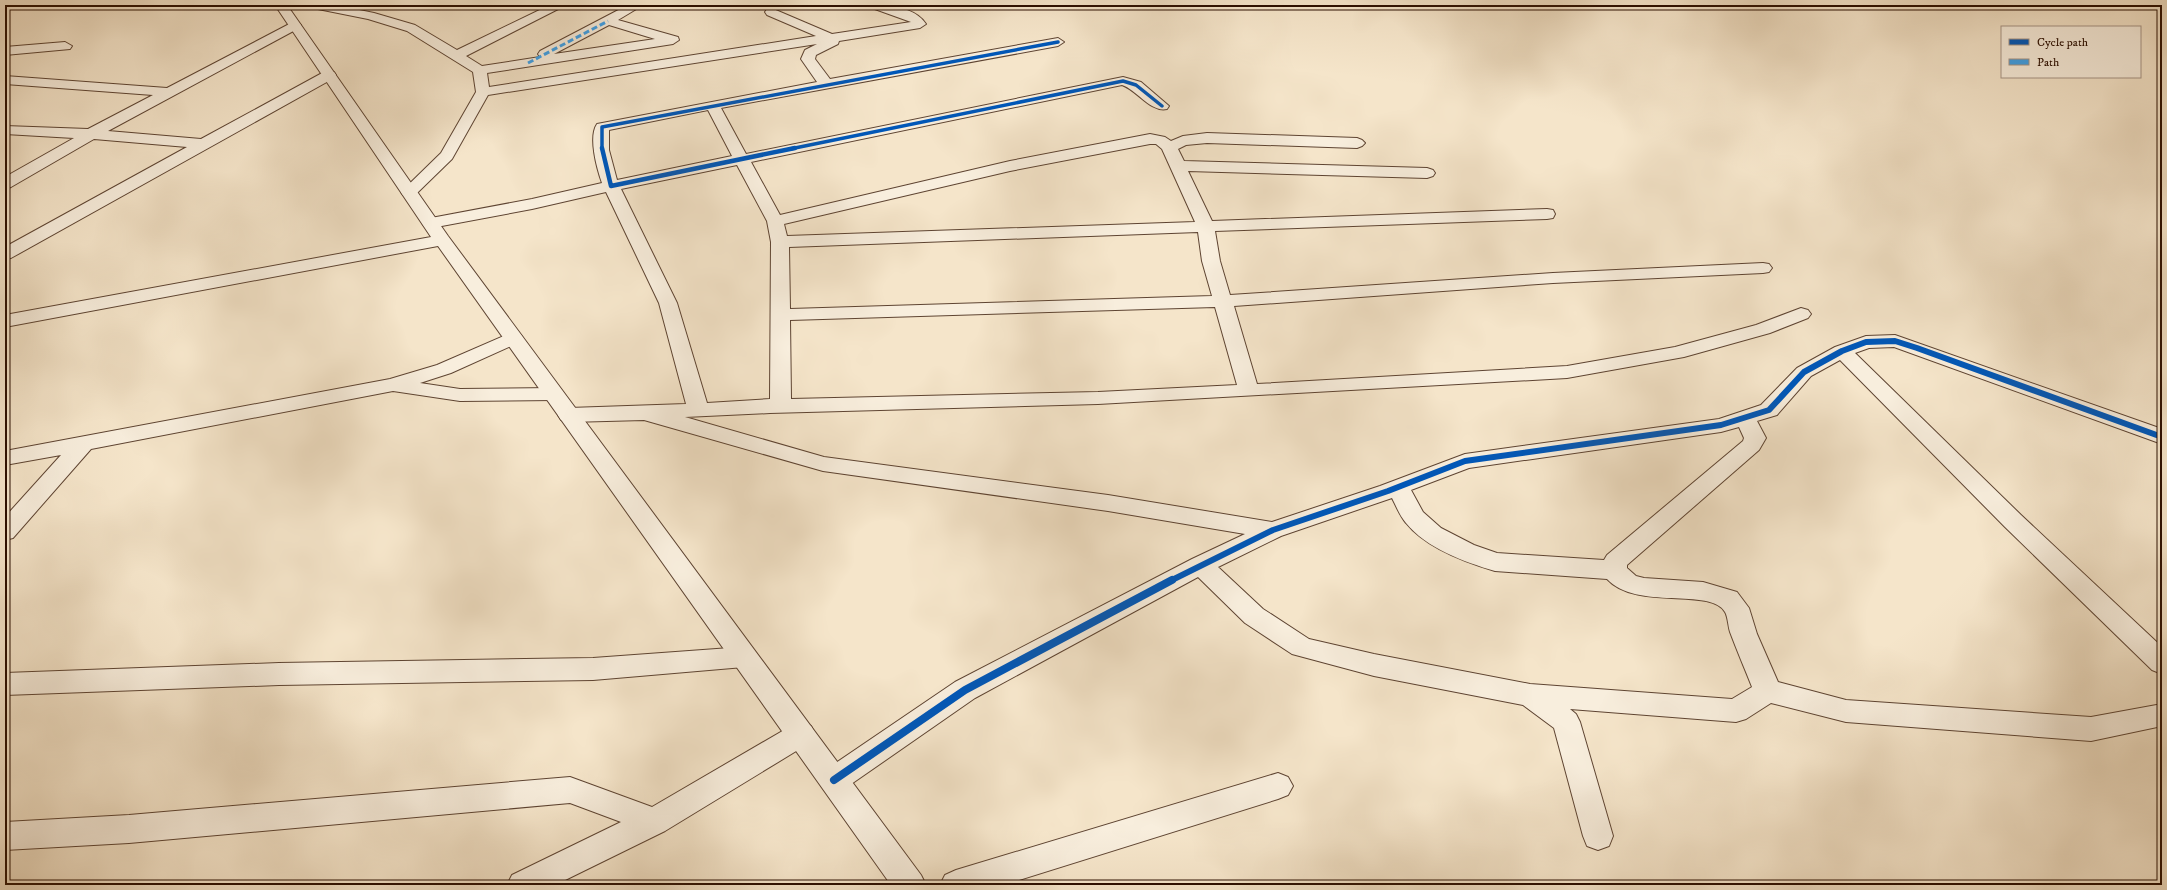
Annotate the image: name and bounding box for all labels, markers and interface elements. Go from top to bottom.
legend [2001,26,2141,78]
text: Cycle path [2037,35,2089,50]
text: Path [2037,55,2060,70]

